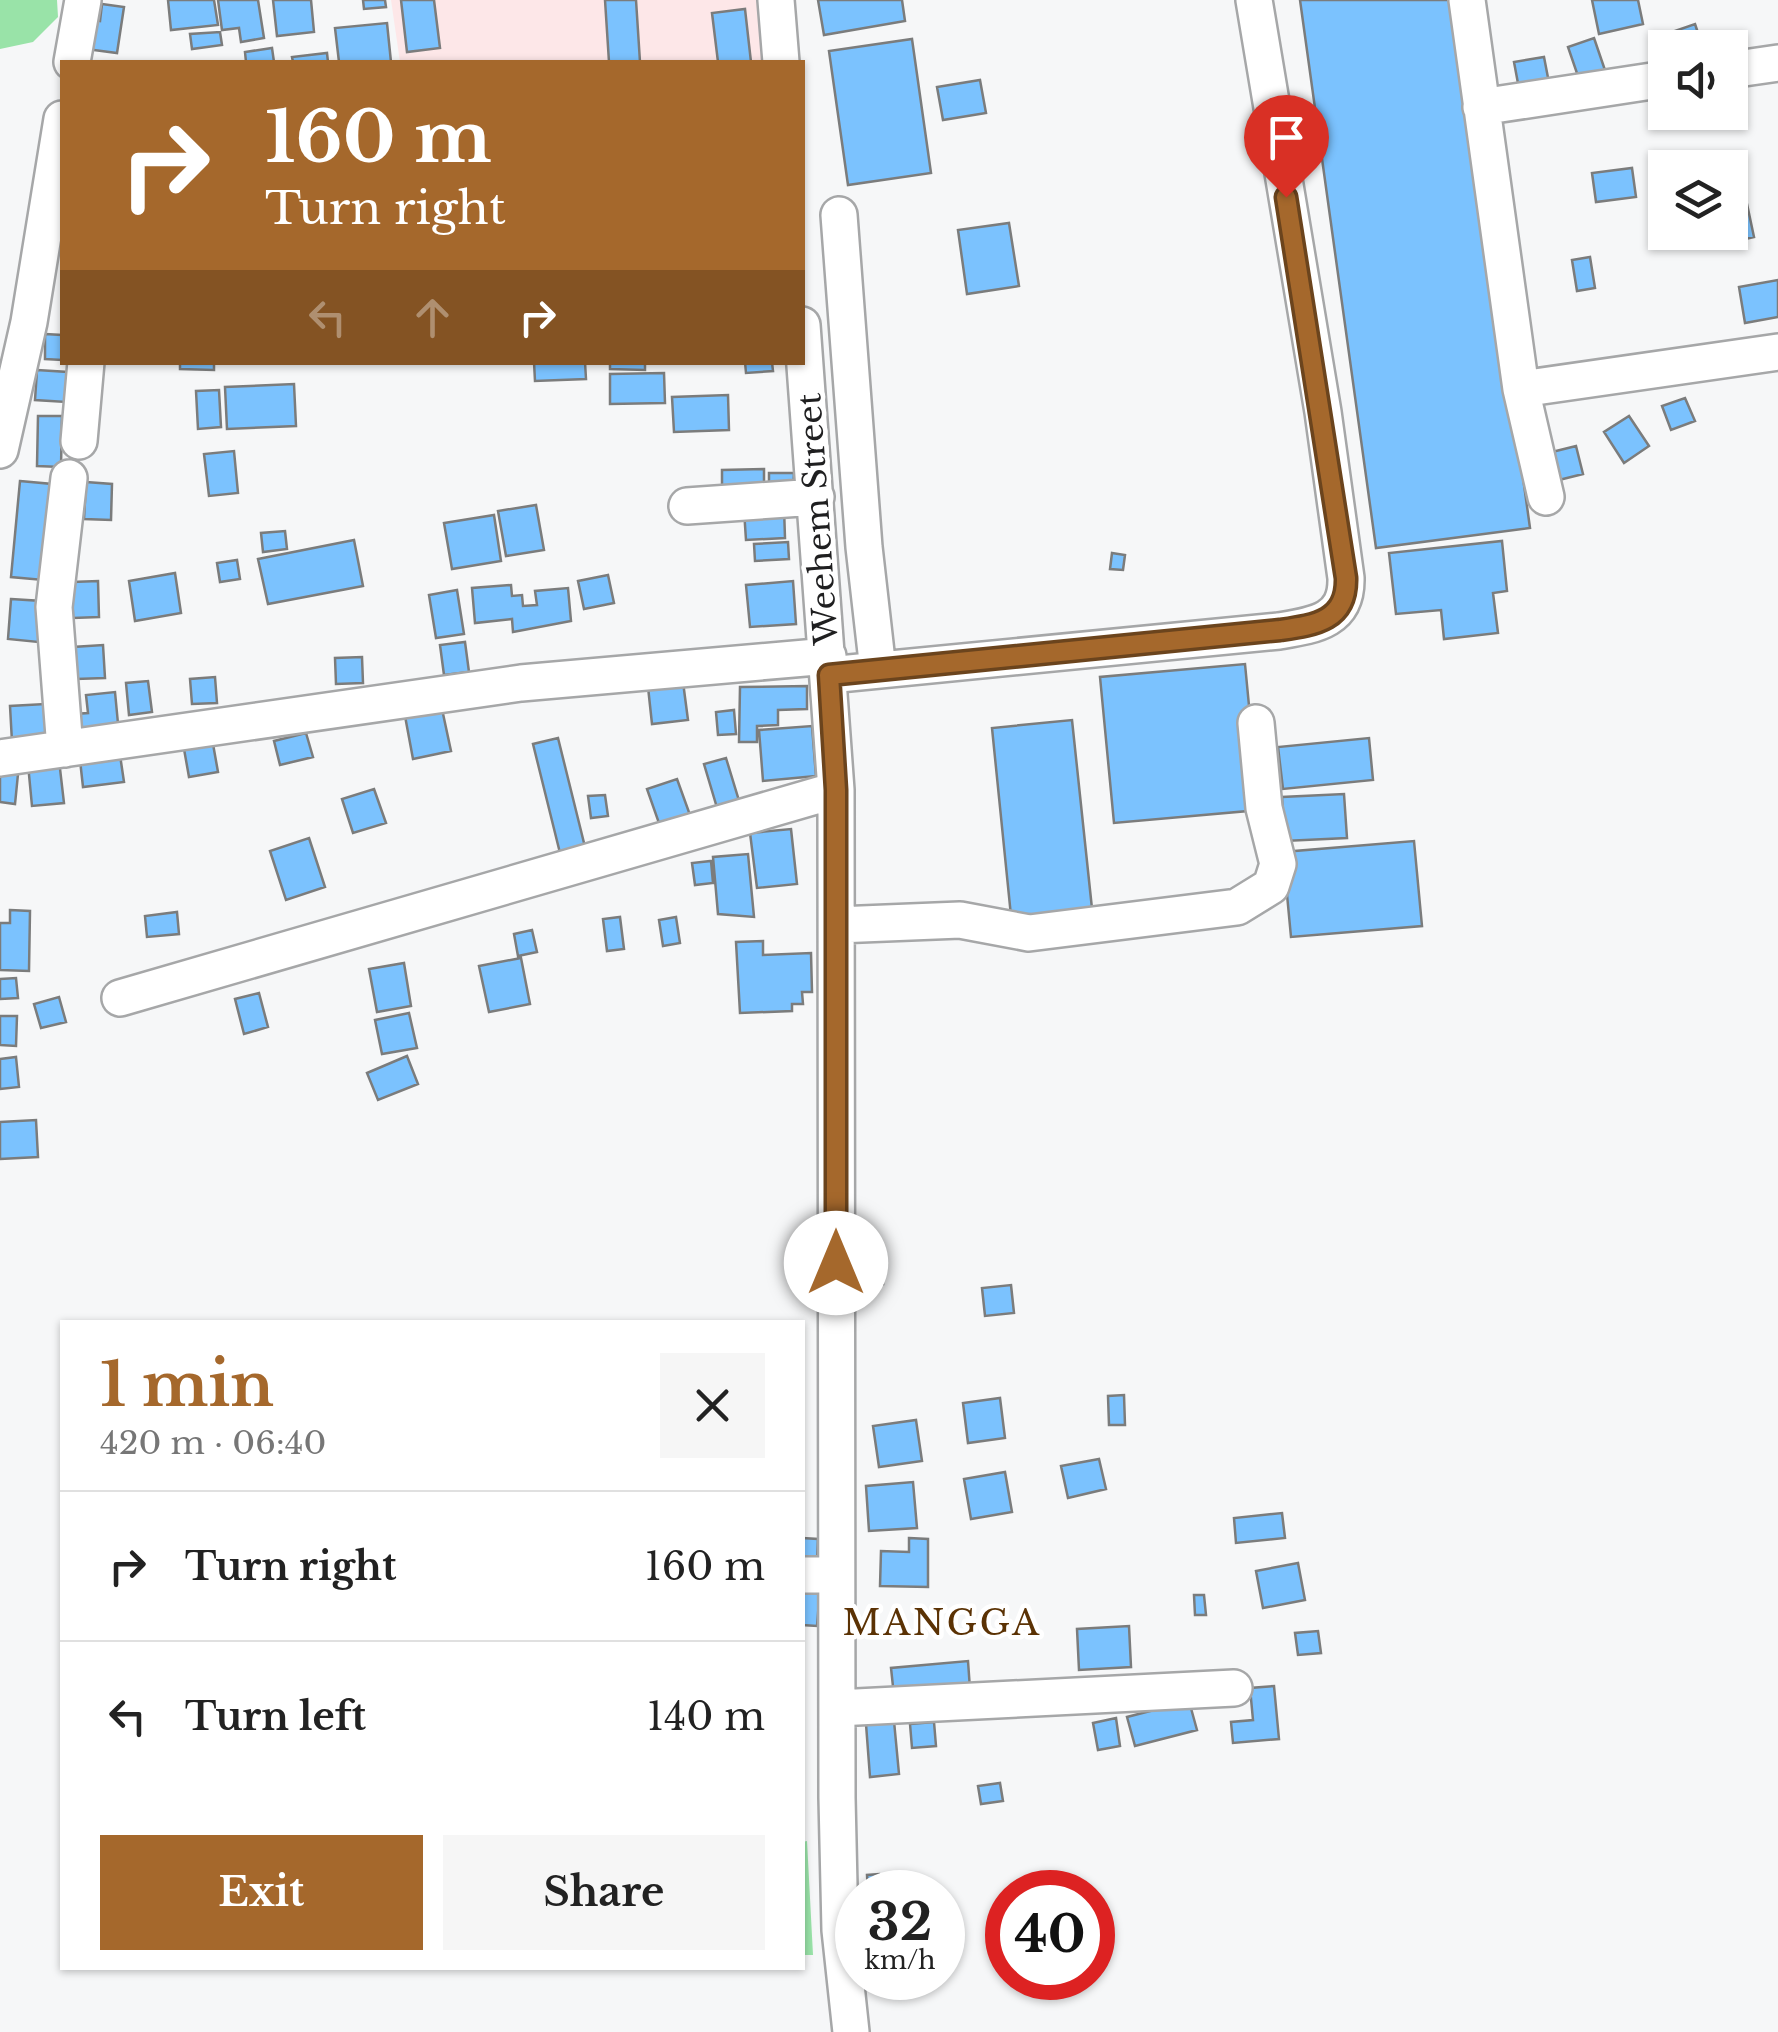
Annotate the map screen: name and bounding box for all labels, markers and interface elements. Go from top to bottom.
map controls [1648,30,1748,250]
button: sound [1648,30,1748,130]
text: 160 m [265,94,492,181]
pin [1244,95,1329,198]
icon: right [100,100,230,230]
icon: arrive [1259,110,1314,165]
button: layers [1648,150,1748,250]
text: Turn right [265,180,506,236]
icon: left [300,290,355,345]
icon: ahead [405,290,460,345]
icon: right [510,290,565,345]
street label: Weehem Street [789,392,847,647]
position arrow [784,1211,888,1315]
text: 1 min [100,1348,274,1422]
button: close [660,1353,765,1458]
text: 420 m · 06:40 [100,1423,326,1463]
icon: right [100,1539,155,1594]
text: Turn right [185,1543,396,1590]
text: 160 m [645,1543,765,1590]
district label: MANGGA [843,1601,1041,1644]
icon: left [100,1689,155,1744]
text: Turn left [185,1693,366,1740]
text: 140 m [647,1693,765,1740]
button: Exit [100,1835,423,1950]
button: Share [443,1835,765,1950]
speed limit sign: 40 [985,1870,1115,2000]
text: 32 [868,1891,932,1954]
text: km/h [865,1945,935,1976]

